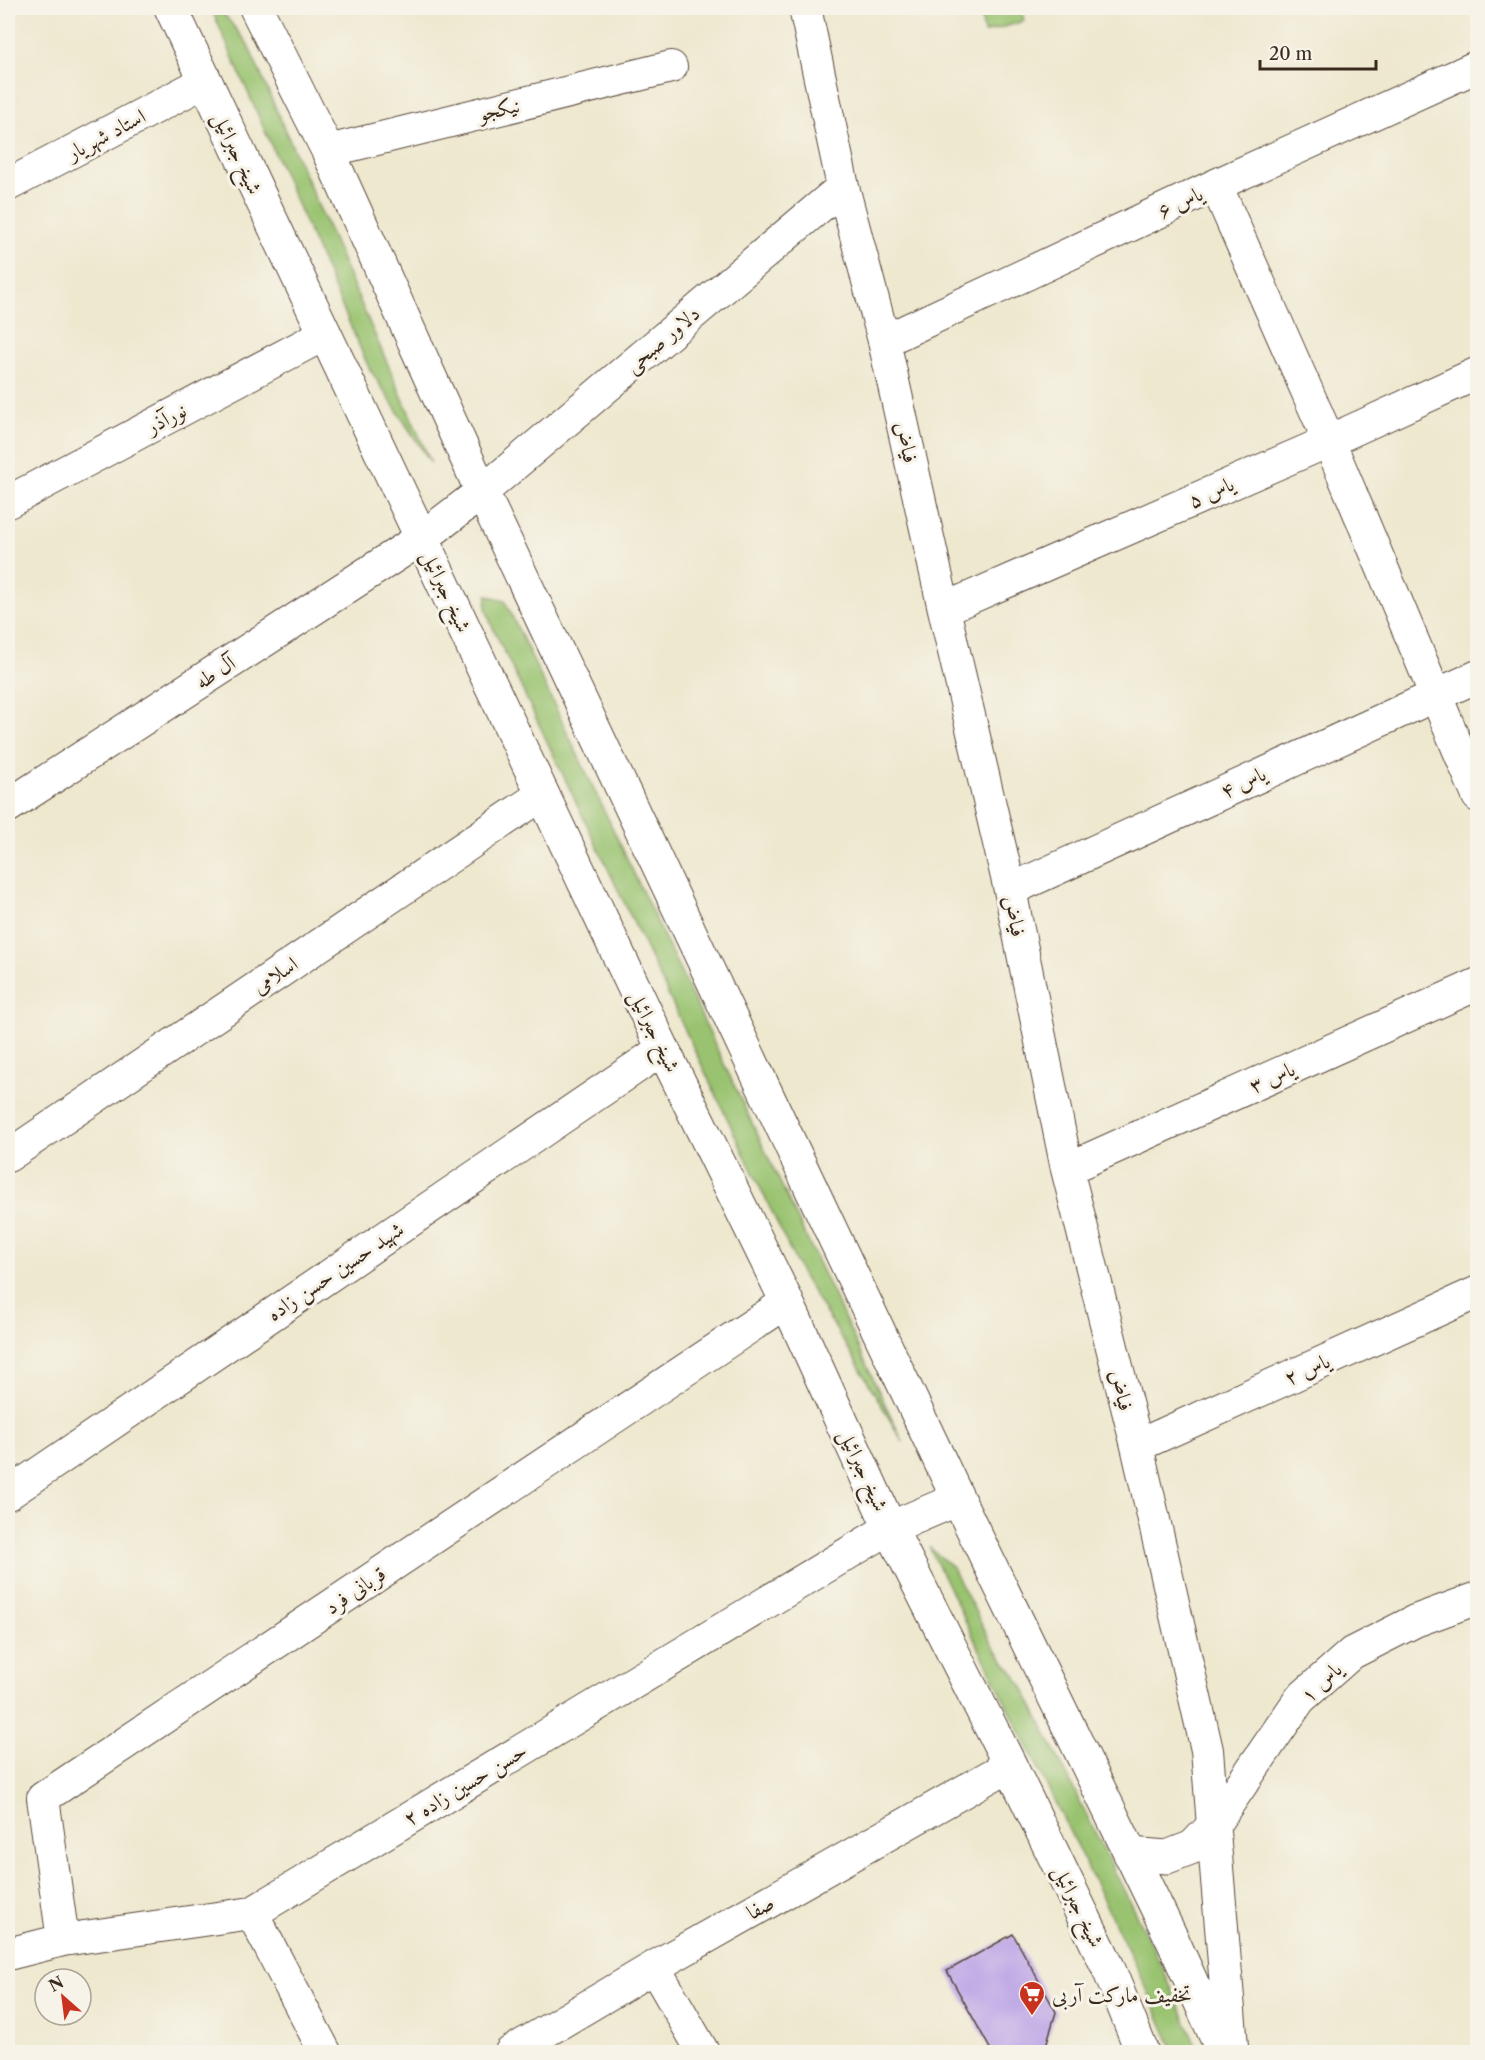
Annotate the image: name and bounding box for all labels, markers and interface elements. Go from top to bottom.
scale bar [1260,33,1376,71]
text: 20 m [1269,43,1313,65]
street label: نیکجو [474,92,522,128]
street label: استاد شهریار [61,103,150,168]
street label: شیخ جبرائیل [202,108,268,201]
street label: یاس ۶ [1153,180,1208,224]
street label: دلاور صبحی [619,300,706,379]
street label: نورآذر [140,397,191,441]
street label: فیاض [890,419,924,465]
street label: یاس ۵ [1184,471,1239,514]
street label: شیخ جبرائیل [411,546,477,639]
street label: آل طه [190,649,242,694]
street label: یاس ۴ [1216,760,1271,804]
street label: فیاض [998,893,1032,939]
street label: اسلامی [248,951,302,999]
street label: شیخ جبرائیل [618,986,686,1079]
street label: یاس ۳ [1245,1056,1300,1099]
street label: شهید حسین حسن زاده [262,1216,409,1327]
street label: یاس ۲ [1280,1348,1335,1391]
street label: فیاض [1105,1367,1139,1413]
street label: شیخ جبرائیل [828,1425,894,1518]
street label: قربانی فرد [320,1561,391,1620]
street label: یاس ۱ [1295,1656,1348,1708]
street label: حسن حسین زاده ۲ [399,1737,532,1832]
street label: شیخ جبرائیل [1042,1861,1110,1954]
street label: صفا [742,1889,778,1925]
north arrow [33,1967,93,2027]
text: N [45,1972,67,1996]
supermarket icon: تخفیف مارکت آربی [1017,1979,1047,2017]
place label: تخفیف مارکت آربی [1052,1982,1192,2010]

